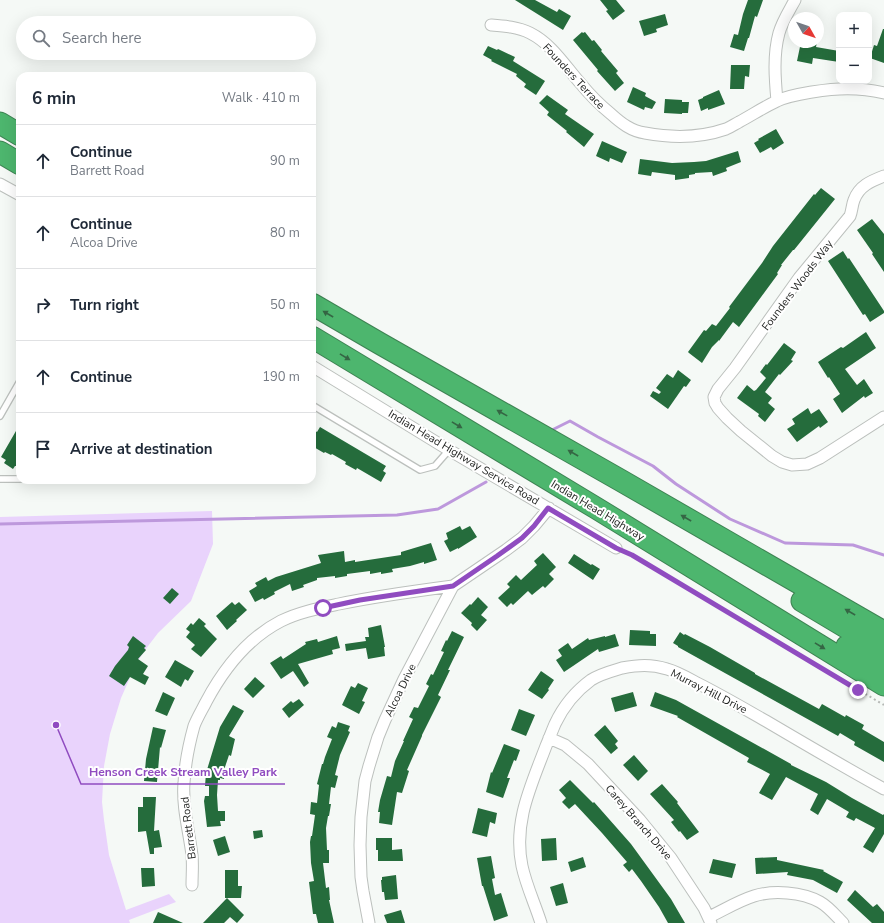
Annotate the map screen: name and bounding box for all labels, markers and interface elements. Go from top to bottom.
north arrow [788,12,824,48]
map controls [836,12,872,84]
button: + [836,12,872,48]
search box [16,16,316,60]
icon: search [30,27,52,49]
text: Search here [62,28,142,48]
street label: Founders Terrace [539,40,608,113]
button: − [836,48,872,84]
text: 6 min [32,87,76,110]
text: Walk · 410 m [222,89,300,107]
text: Continue [70,142,132,162]
icon: ahead [32,150,54,172]
text: 90 m [270,152,300,170]
text: Barrett Road [70,162,144,180]
text: Continue [70,214,132,234]
icon: ahead [32,222,54,244]
text: 80 m [270,224,300,242]
text: Alcoa Drive [70,234,137,252]
street label: Founders Woods Way [758,237,837,334]
icon: right [32,294,54,316]
text: Turn right [70,295,139,315]
text: 50 m [270,296,300,314]
one-way arrow [322,310,334,317]
one-way arrow [339,354,351,361]
icon: ahead [32,366,54,388]
text: Continue [70,367,132,387]
text: 190 m [262,368,300,386]
street label: Indian Head Highway Service Road [386,406,542,509]
one-way arrow [496,409,508,416]
one-way arrow [451,421,463,428]
icon: arrive [32,438,54,460]
text: Arrive at destination [70,439,213,459]
one-way arrow [568,450,579,457]
street label: Indian Head Highway [548,477,647,544]
one-way arrow [680,514,692,521]
route start [314,599,332,617]
one-way arrow [844,609,856,616]
one-way arrow [814,642,826,649]
street label: Alcoa Drive [381,661,420,719]
street label: Murray Hill Drive [668,666,750,717]
route end [849,681,867,699]
callout: Henson Creek Stream Valley Park [81,760,285,784]
text: Henson Creek Stream Valley Park [89,764,278,780]
street label: Carey Branch Drive [602,782,675,863]
street label: Barrett Road [177,796,200,860]

